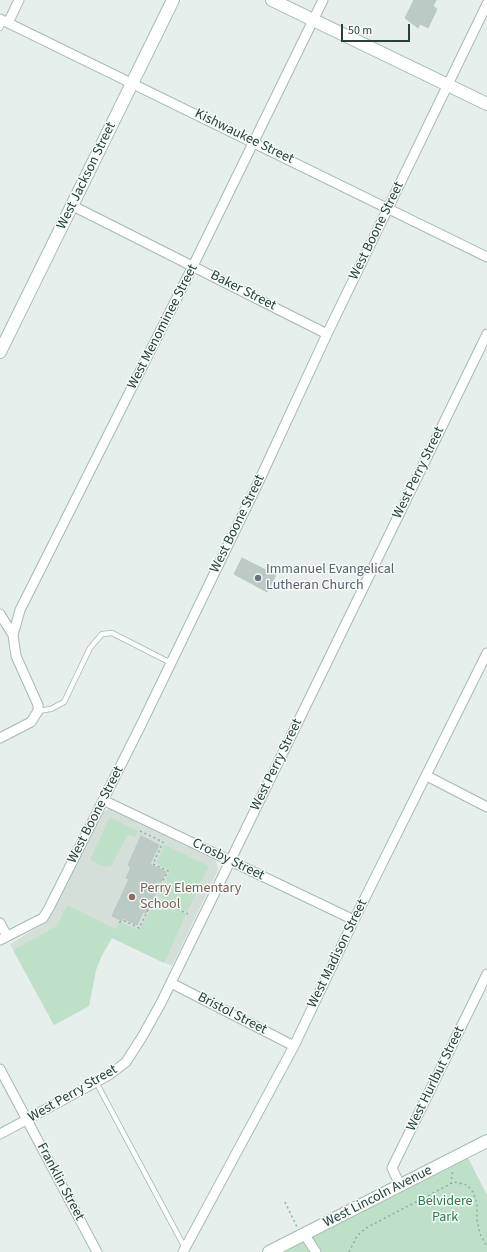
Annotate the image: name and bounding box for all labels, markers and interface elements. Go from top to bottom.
scale bar [343,16,412,42]
text: 50 m [348,22,372,39]
street label: Kishwaukee Street [192,106,296,168]
street label: West Jackson Street [54,120,120,232]
street label: West Boone Street [346,179,408,283]
street label: West Menominee Street [124,262,202,392]
street label: Baker Street [207,267,279,315]
street label: West Perry Street [390,424,448,522]
street label: West Boone Street [207,472,269,576]
place label: Immanuel Evangelical Lutheran Church [266,562,394,594]
marker: Immanuel Evangelical Lutheran Church [253,573,263,583]
street label: West Perry Street [248,716,306,814]
street label: West Boone Street [64,764,128,866]
street label: Crosby Street [189,835,267,885]
place label: Perry Elementary School [140,881,241,914]
marker: Perry Elementary School [127,892,137,902]
street label: West Madison Street [304,897,372,1011]
street label: Bristol Street [194,989,270,1039]
street label: West Hurlbut Street [403,1024,469,1134]
street label: West Perry Street [25,1062,121,1126]
street label: Franklin Street [33,1140,87,1224]
street label: West Lincoln Avenue [321,1162,435,1232]
park label: Belvidere Park [417,1194,473,1226]

